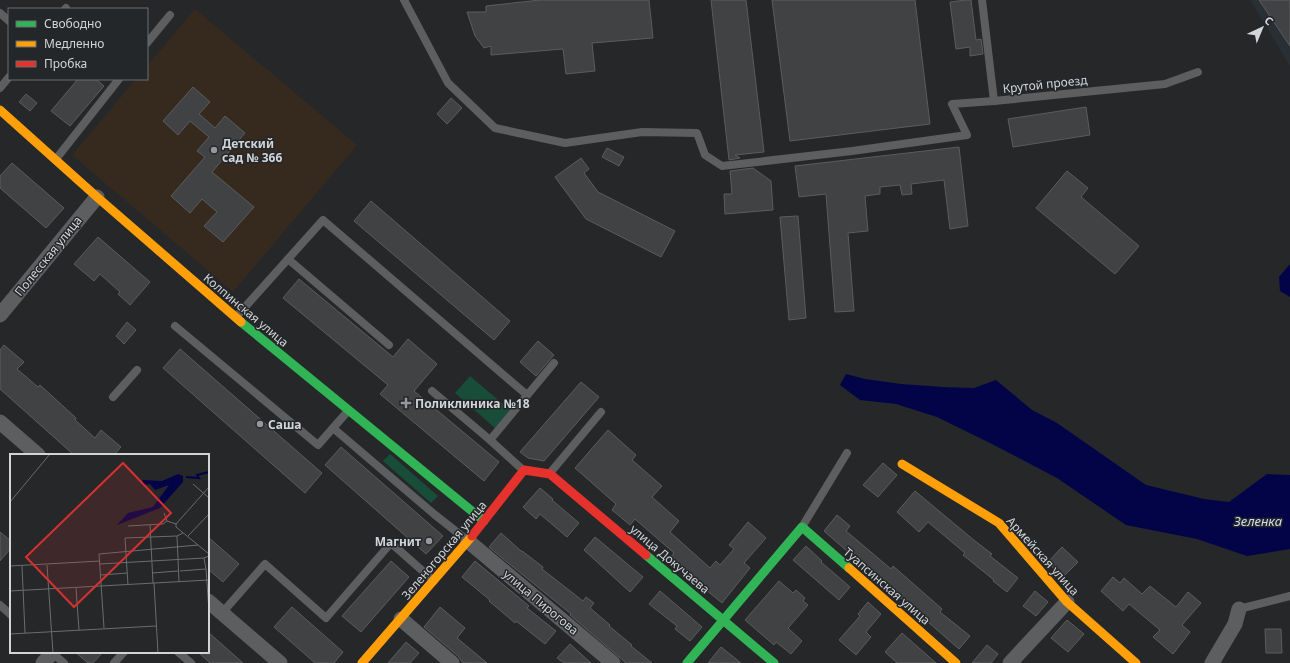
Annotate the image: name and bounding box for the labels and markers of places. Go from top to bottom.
place label: Детский сад № 366 [222,135,282,166]
marker: Детский сад № 366 [209,145,219,155]
place label: Поликлиника №18 [415,395,530,412]
marker: Поликлиника №18 [400,397,412,409]
place label: Саша [268,416,301,433]
marker: Саша [255,419,265,429]
place label: Магнит [375,533,421,550]
marker: Магнит [424,536,434,546]

